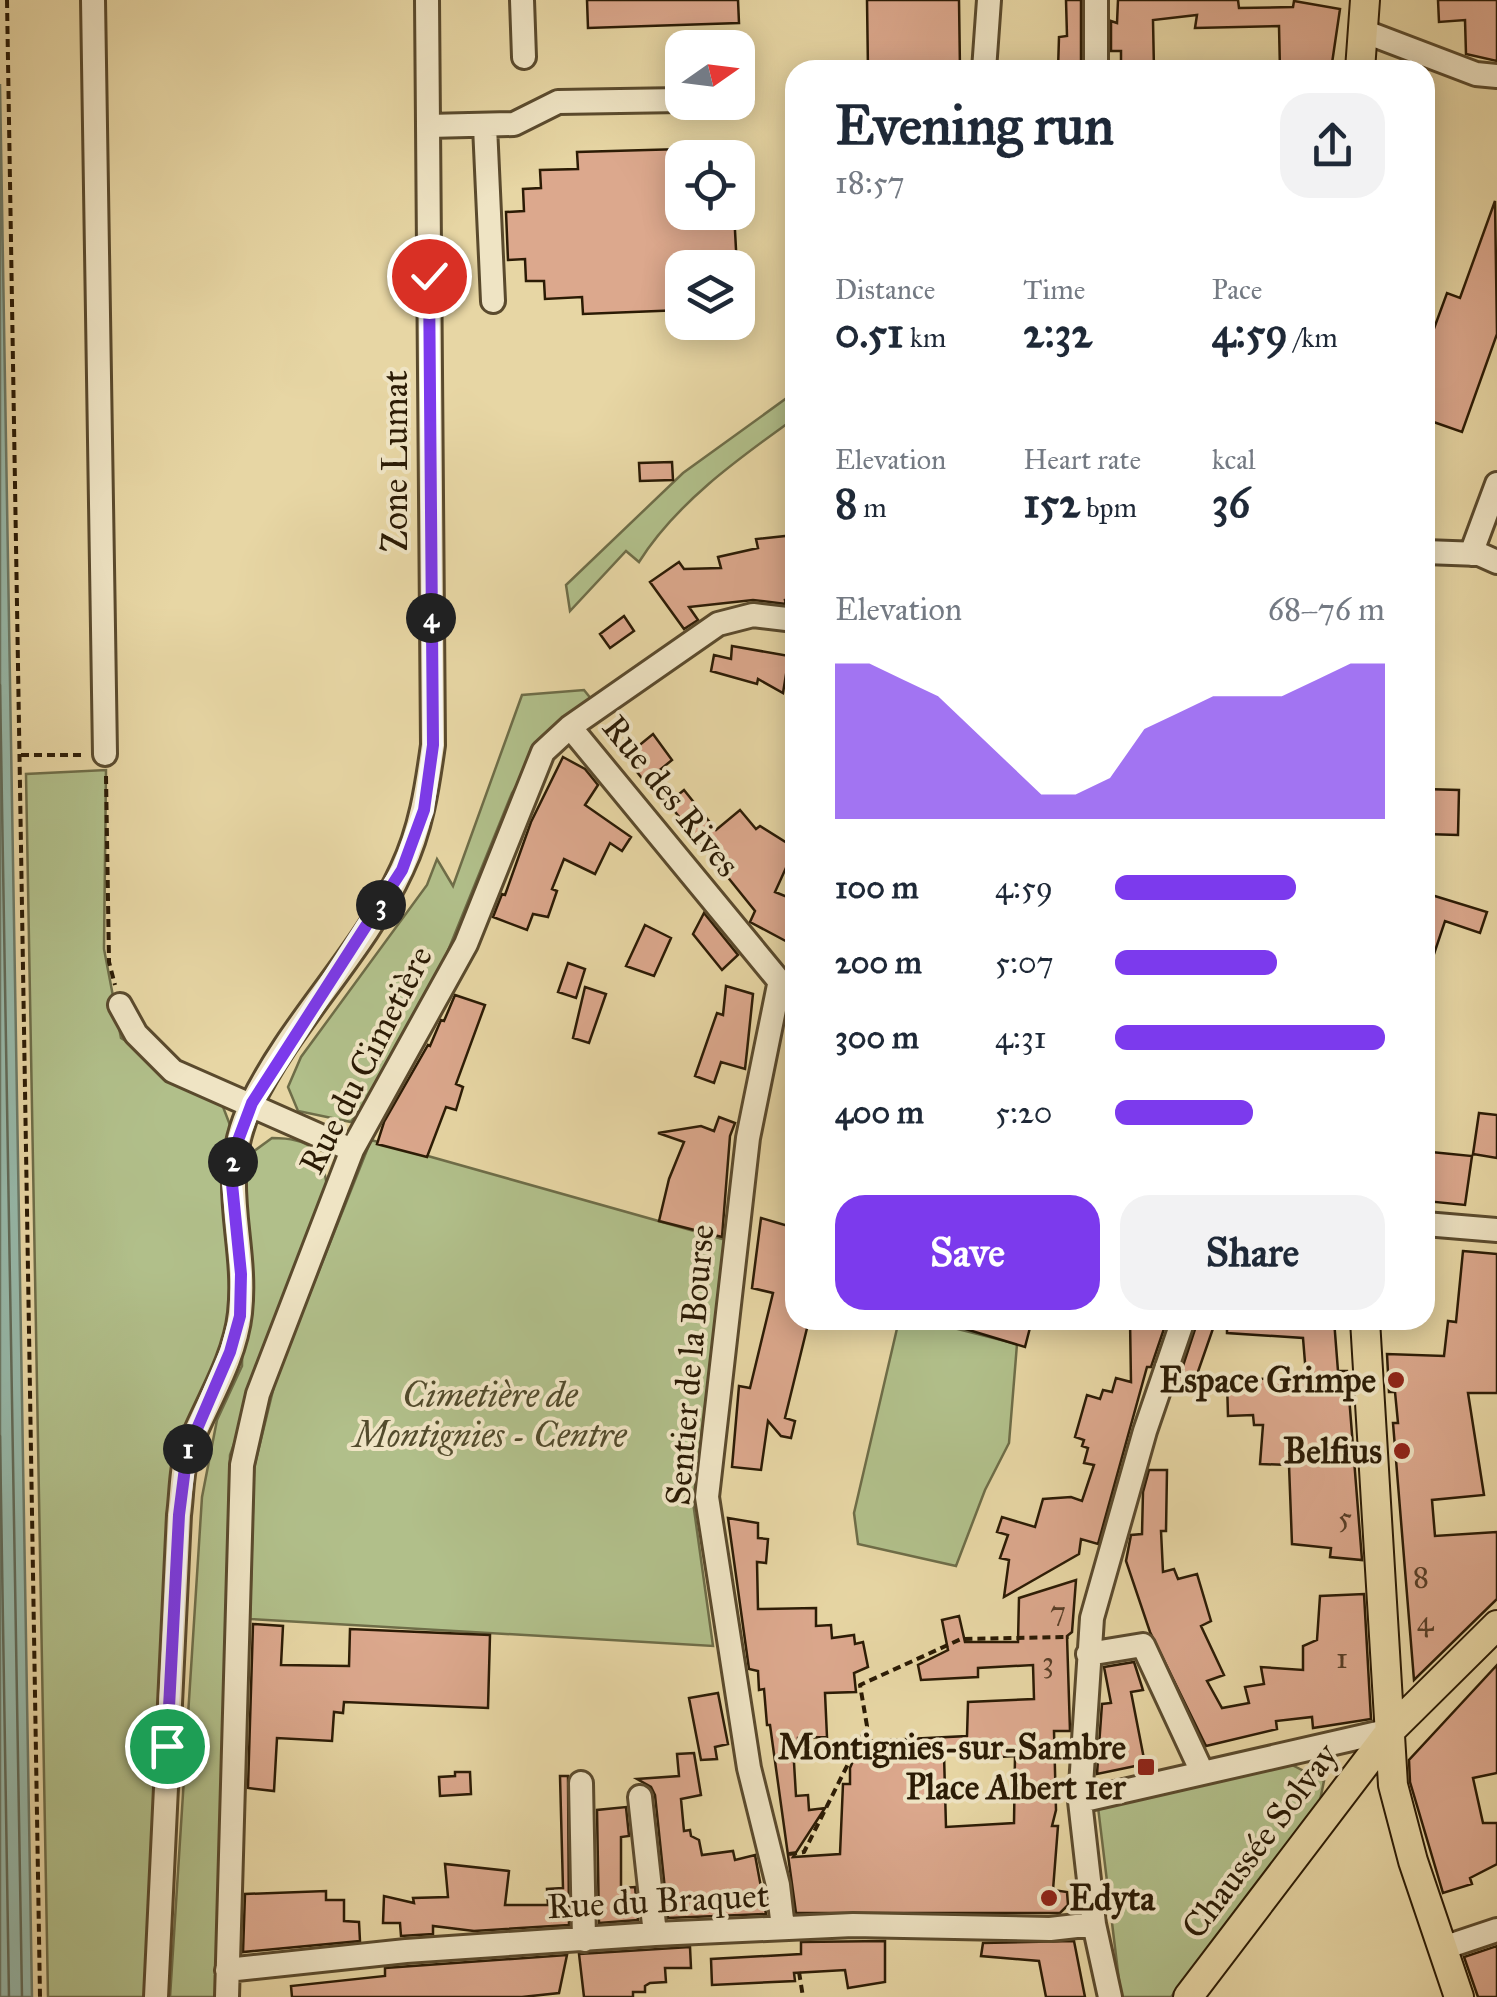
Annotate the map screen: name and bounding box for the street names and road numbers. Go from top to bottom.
street label: Zone Lumat [374,370,417,552]
street label: Rue des Rives [593,707,749,885]
street label: Rue du Cimetière [290,939,442,1181]
street label: Sentier de la Bourse [656,1223,724,1507]
street label: Chaussée Solvay [1173,1734,1348,1947]
street label: Rue du Braquet [546,1874,770,1928]

